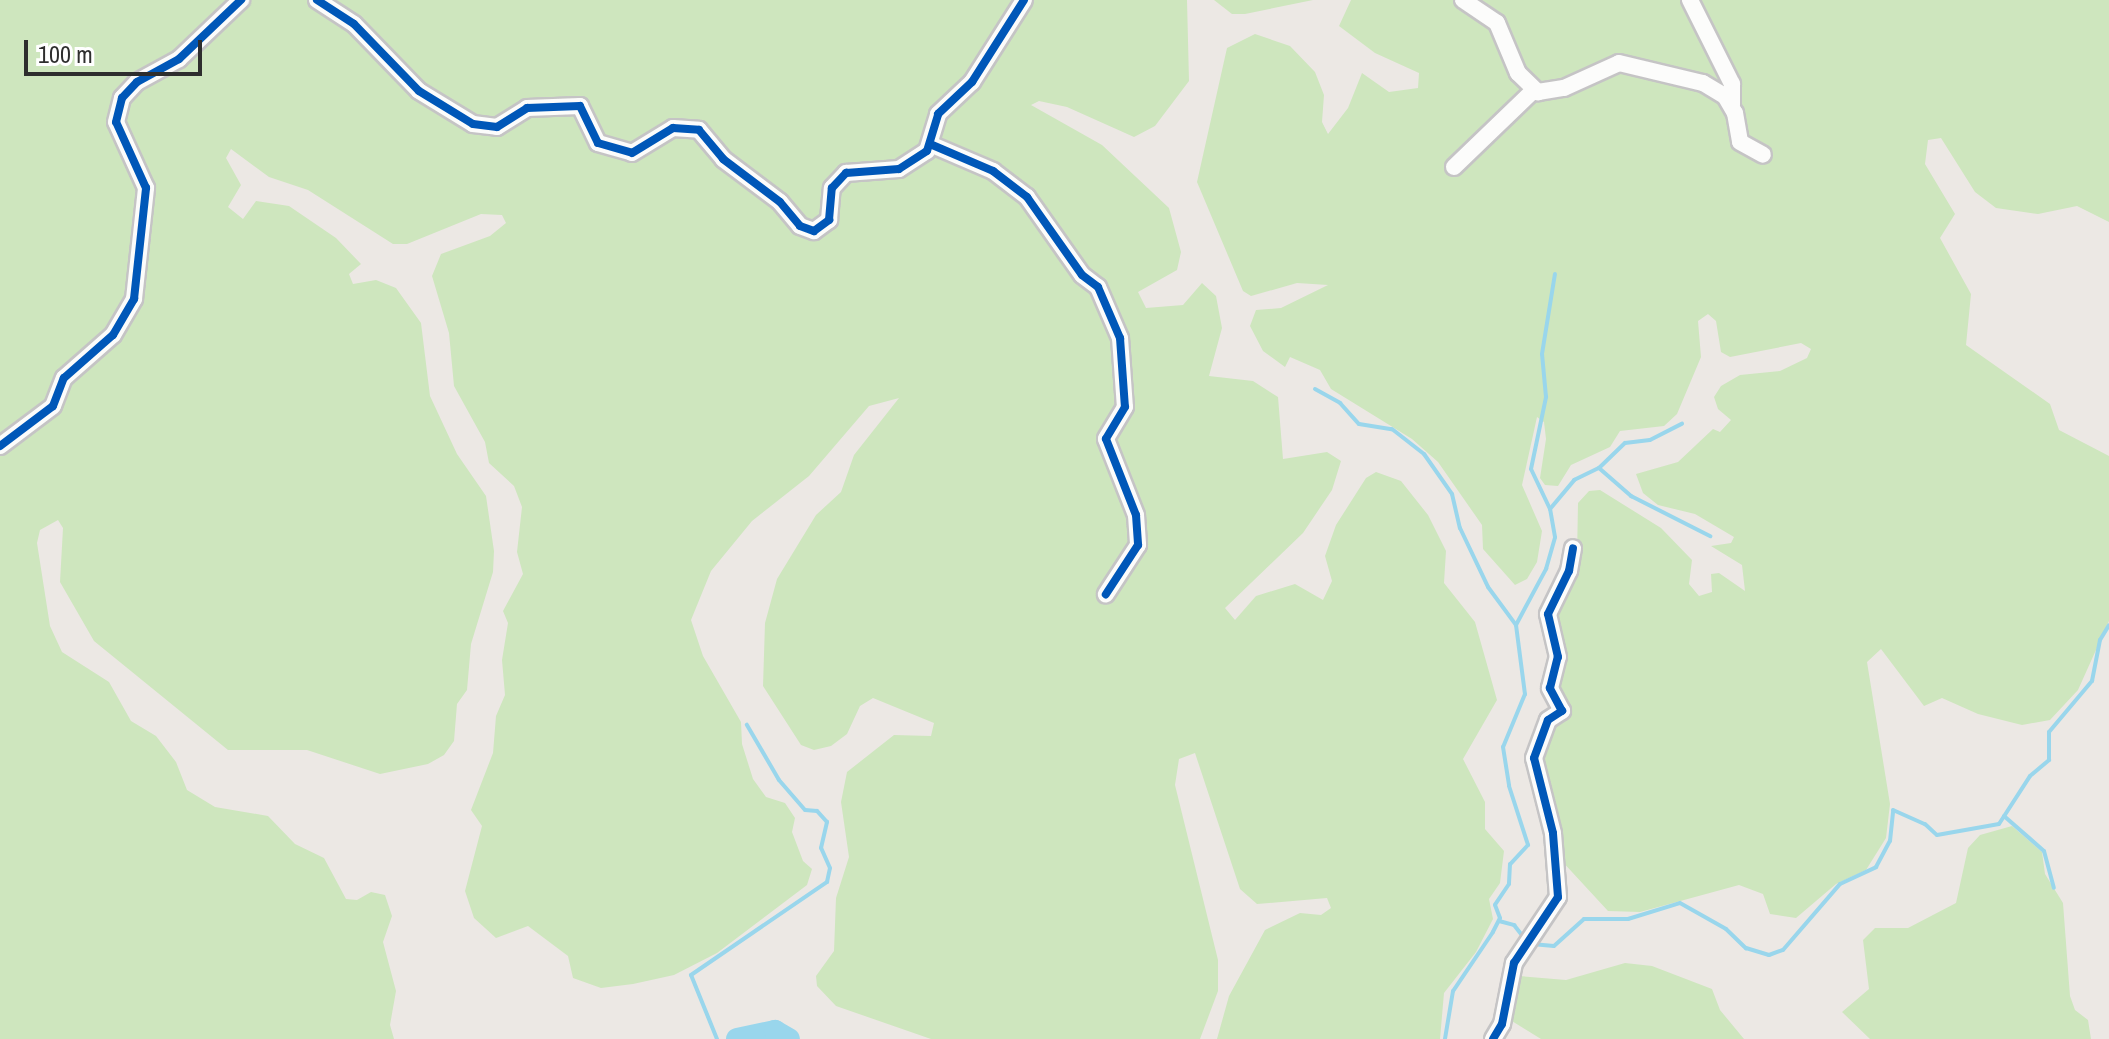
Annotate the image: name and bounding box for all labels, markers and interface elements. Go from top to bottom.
scale bar [28,24,206,74]
text: 100 m [38,38,93,70]

